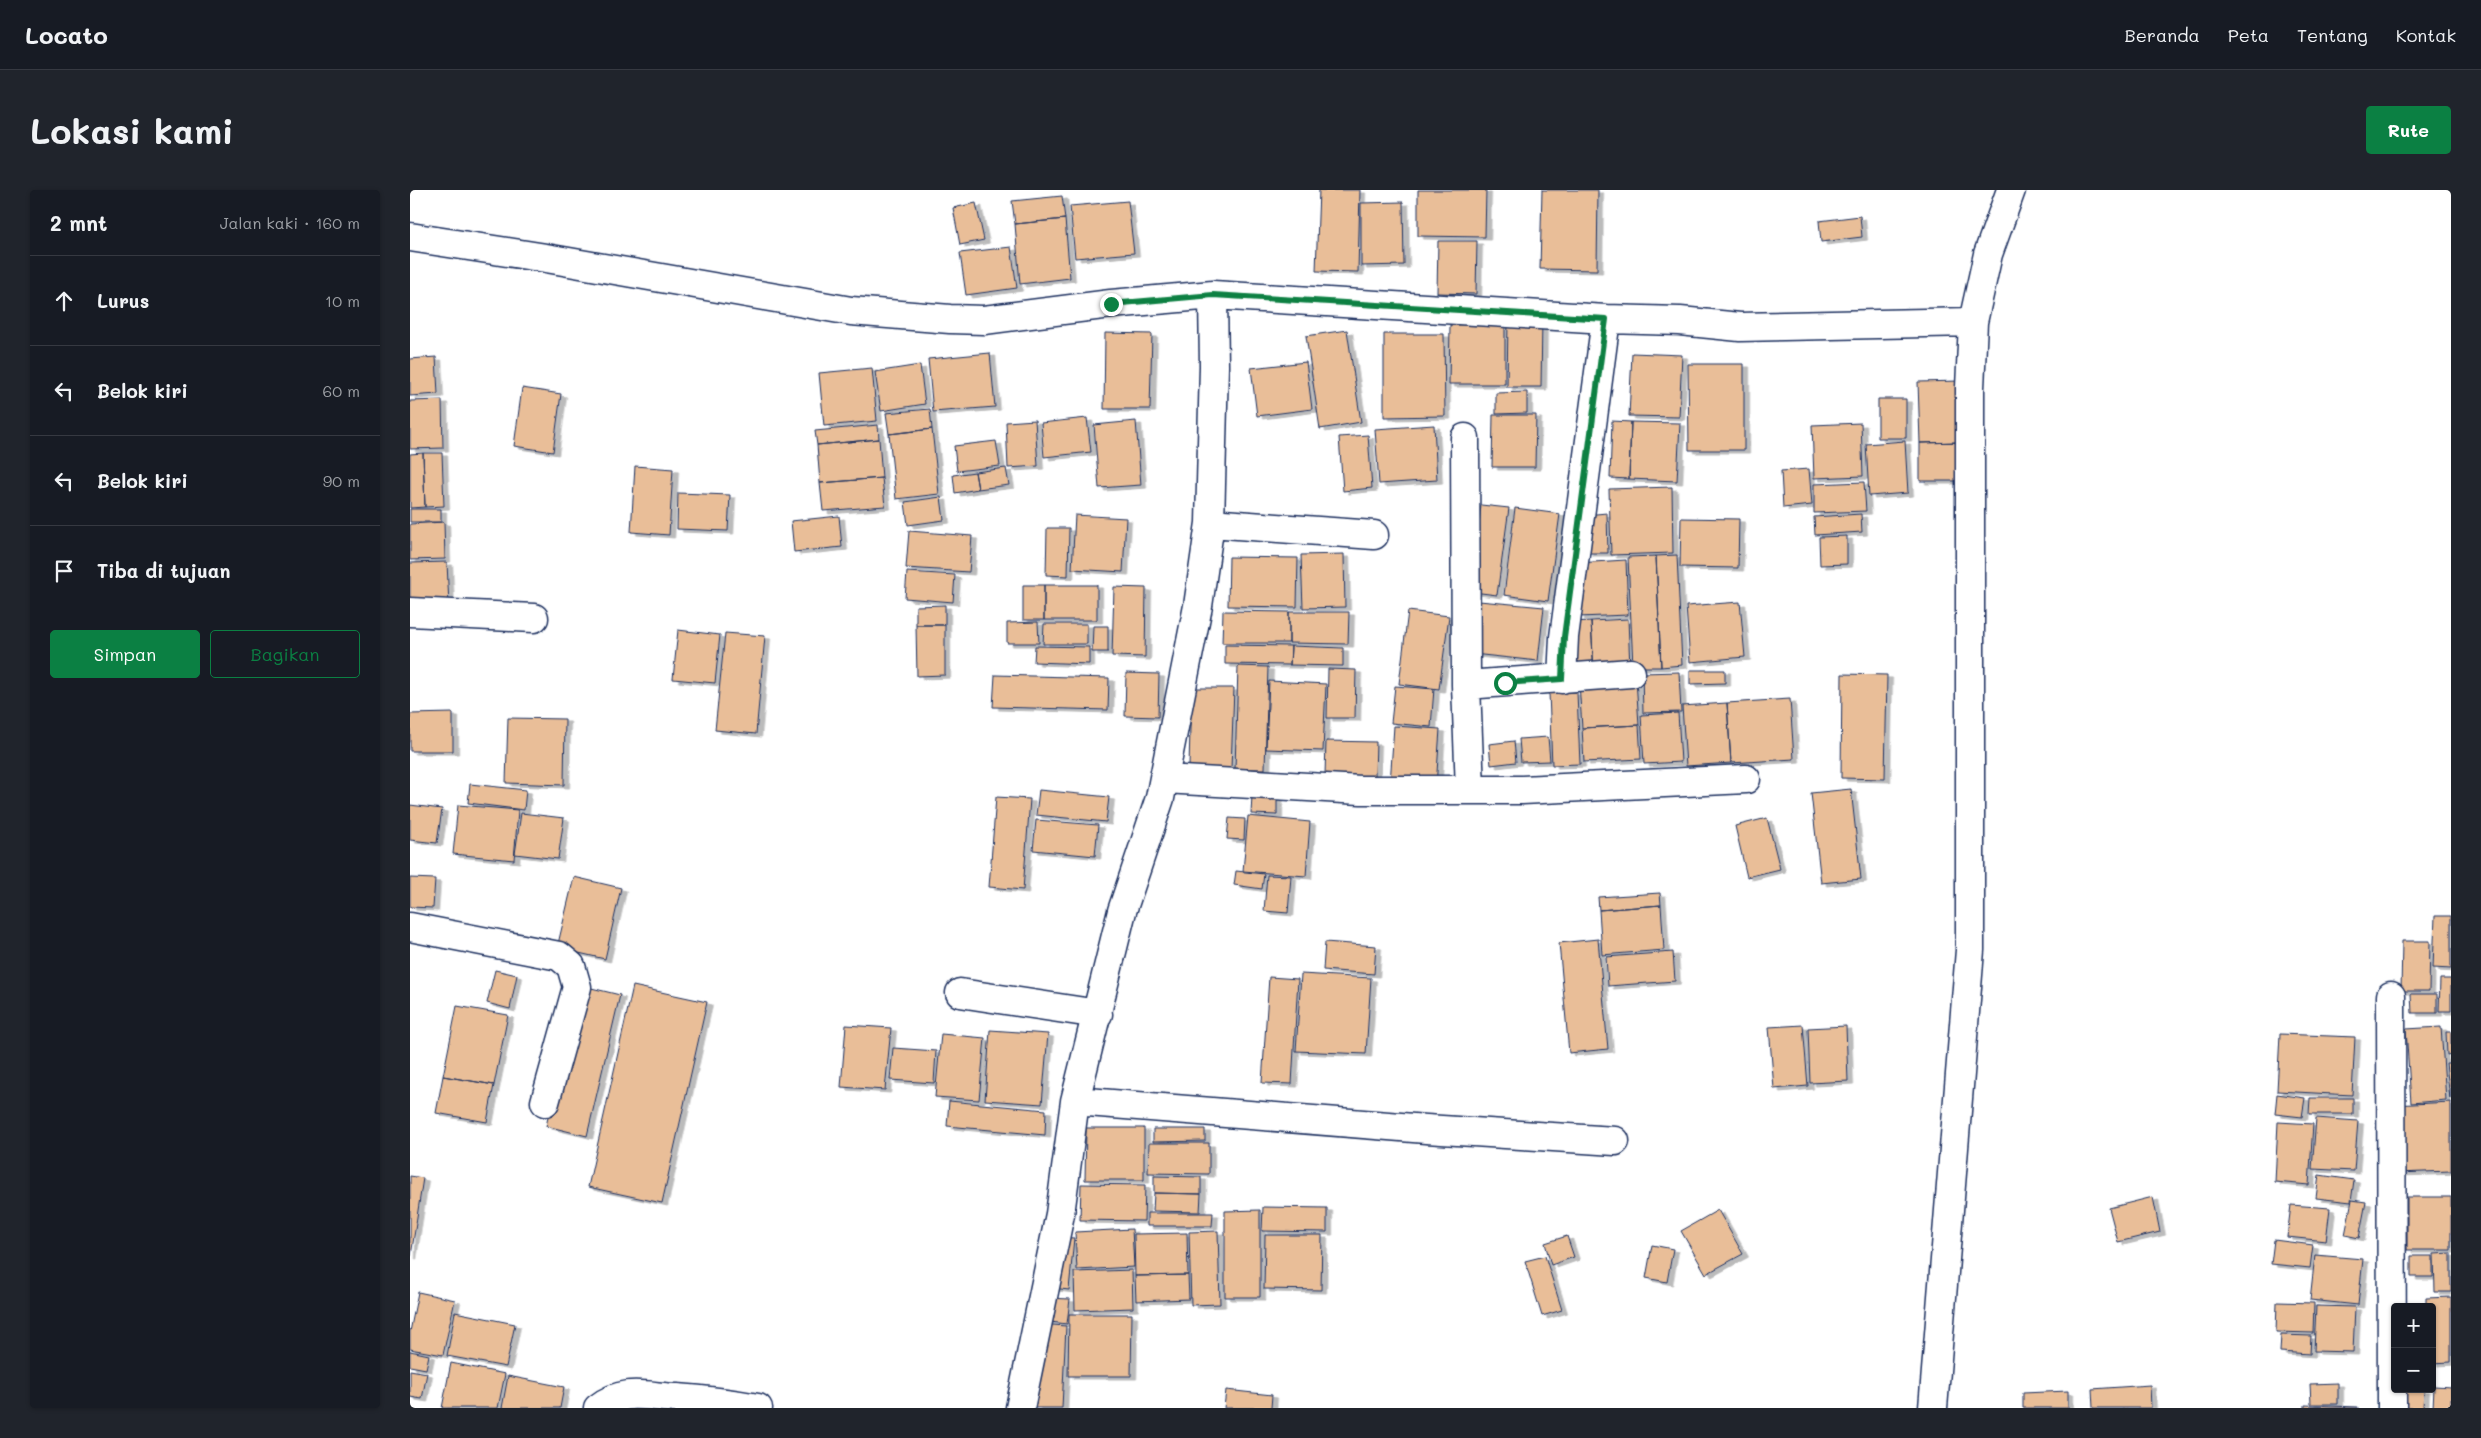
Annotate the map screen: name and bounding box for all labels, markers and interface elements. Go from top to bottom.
text: Locato [25,19,108,50]
text: Beranda [2125,23,2200,47]
text: Peta [2228,23,2269,47]
text: Tentang [2297,23,2368,47]
text: Kontak [2396,23,2456,47]
button: Rute [2366,106,2451,154]
text: Lokasi kami [30,107,234,153]
text: 2 mnt [50,209,107,236]
text: Jalan kaki · 160 m [220,212,360,233]
icon: ahead [50,287,78,315]
text: Lurus [97,288,149,313]
text: 10 m [325,290,360,311]
route end [1100,293,1123,316]
icon: left [50,377,78,405]
text: Belok kiri [97,378,188,403]
text: 60 m [323,380,360,401]
icon: left [50,467,78,495]
text: Belok kiri [97,468,188,493]
text: 90 m [323,470,360,491]
icon: arrive [50,557,78,585]
text: Tiba di tujuan [97,558,230,583]
button: Simpan [50,630,200,678]
button: Bagikan [210,630,360,678]
route start [1494,672,1517,695]
map controls [2391,1303,2436,1393]
button: + [2391,1303,2436,1348]
button: − [2391,1348,2436,1393]

